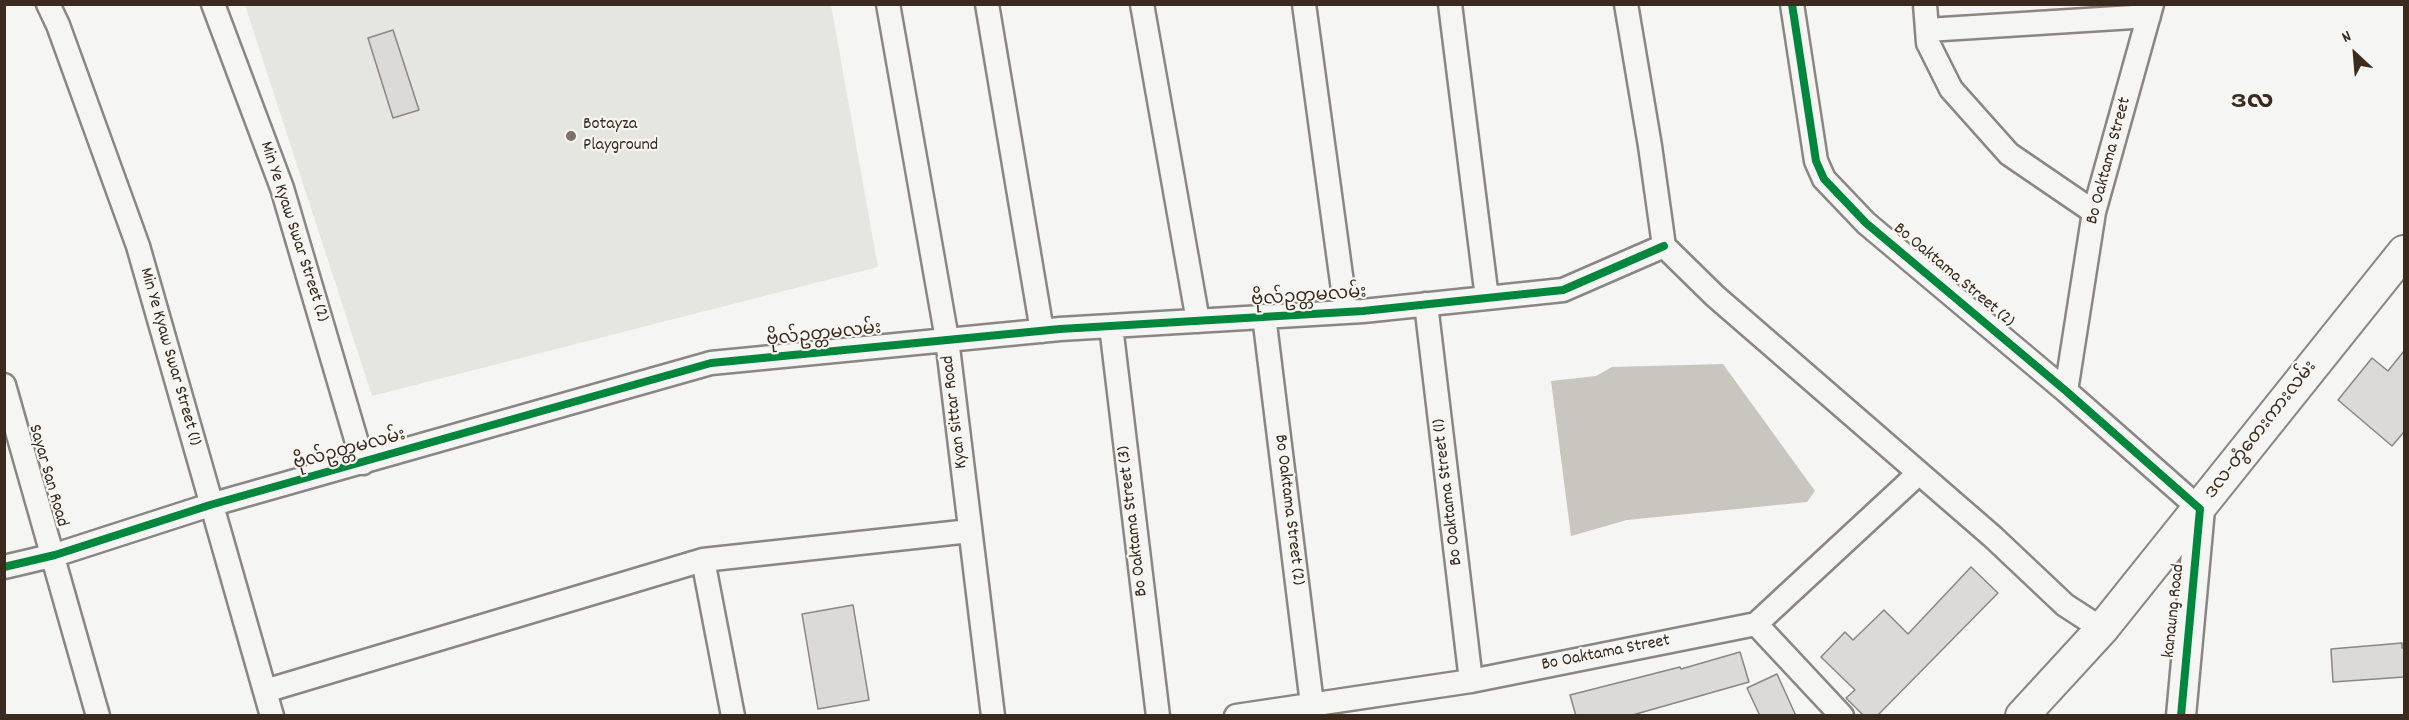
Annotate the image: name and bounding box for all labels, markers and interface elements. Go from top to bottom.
north arrow [2325,24,2385,84]
text: N [2338,25,2355,49]
district label: ဒလ [2231,90,2273,118]
street label: Bo Oaktama Street [2083,95,2137,227]
place label: Botayza Playground [583,115,658,158]
marker: Botayza Playground [564,129,578,143]
street label: Min Ye Kyaw Swar Street (2) [254,139,332,325]
street label: Bo Oaktama Street (2) [1888,219,2018,333]
street label: Min Ye Kyaw Swar Street (1) [133,265,205,449]
street label: ဗိုလ်ဥတ္တမလမ်း [1251,283,1367,313]
street label: ဗိုလ်ဥတ္တမလမ်း [765,319,883,353]
street label: Kyan Sittar Road [938,354,974,470]
street label: ဒလ-တွံတေးကားလမ်း [2201,358,2323,504]
street label: Bo Oaktama Street (1) [1429,417,1469,567]
street label: Sayar San Road [22,422,72,530]
street label: ဗိုလ်ဥတ္တမလမ်း [291,426,409,476]
street label: Bo Oaktama Street (2) [1268,433,1308,587]
street label: Bo Oaktama Street (3) [1114,444,1154,598]
street label: kanaung Road [2159,563,2191,659]
street label: Bo Oaktama Street [1540,631,1672,677]

